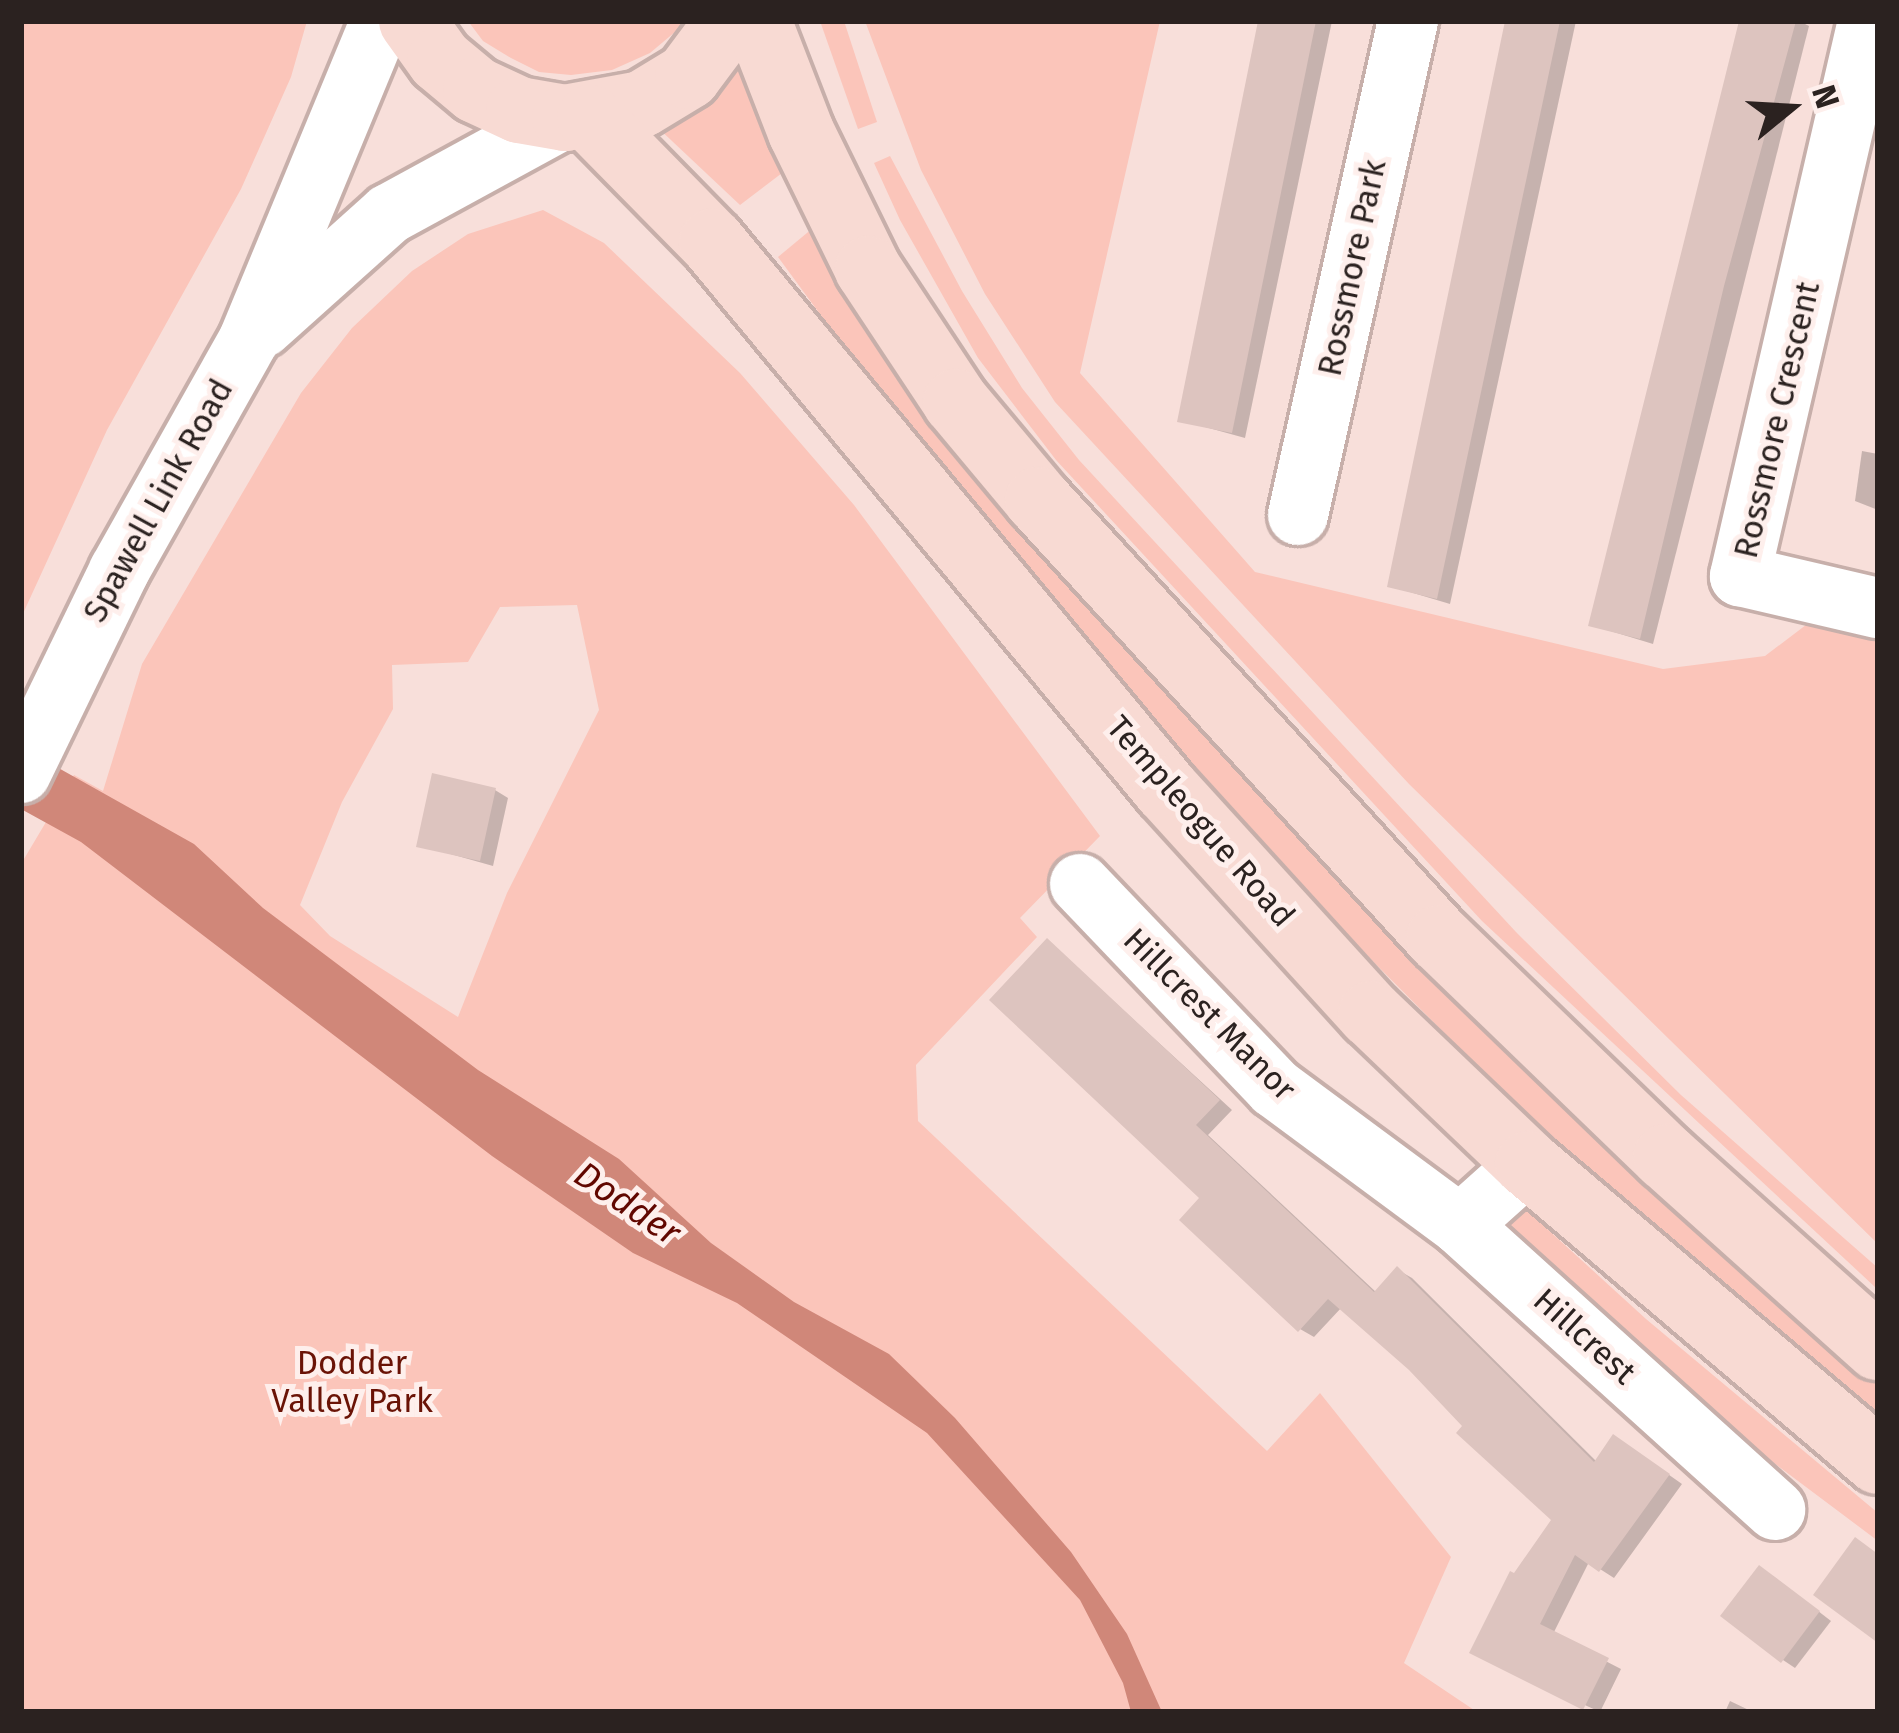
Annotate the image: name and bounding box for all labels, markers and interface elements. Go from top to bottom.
north arrow [1731,48,1851,168]
text: N [1803,80,1848,113]
street label: Rossmore Park [1311,156,1395,380]
street label: Rossmore Crescent [1727,278,1829,562]
street label: Spawell Link Road [76,373,242,629]
street label: Templeogue Road [1098,708,1302,936]
street label: Hillcrest Manor [1115,921,1303,1109]
water label: Dodder [566,1153,688,1255]
street label: Hillcrest [1525,1281,1643,1393]
park label: Dodder Valley Park [271,1344,433,1422]

